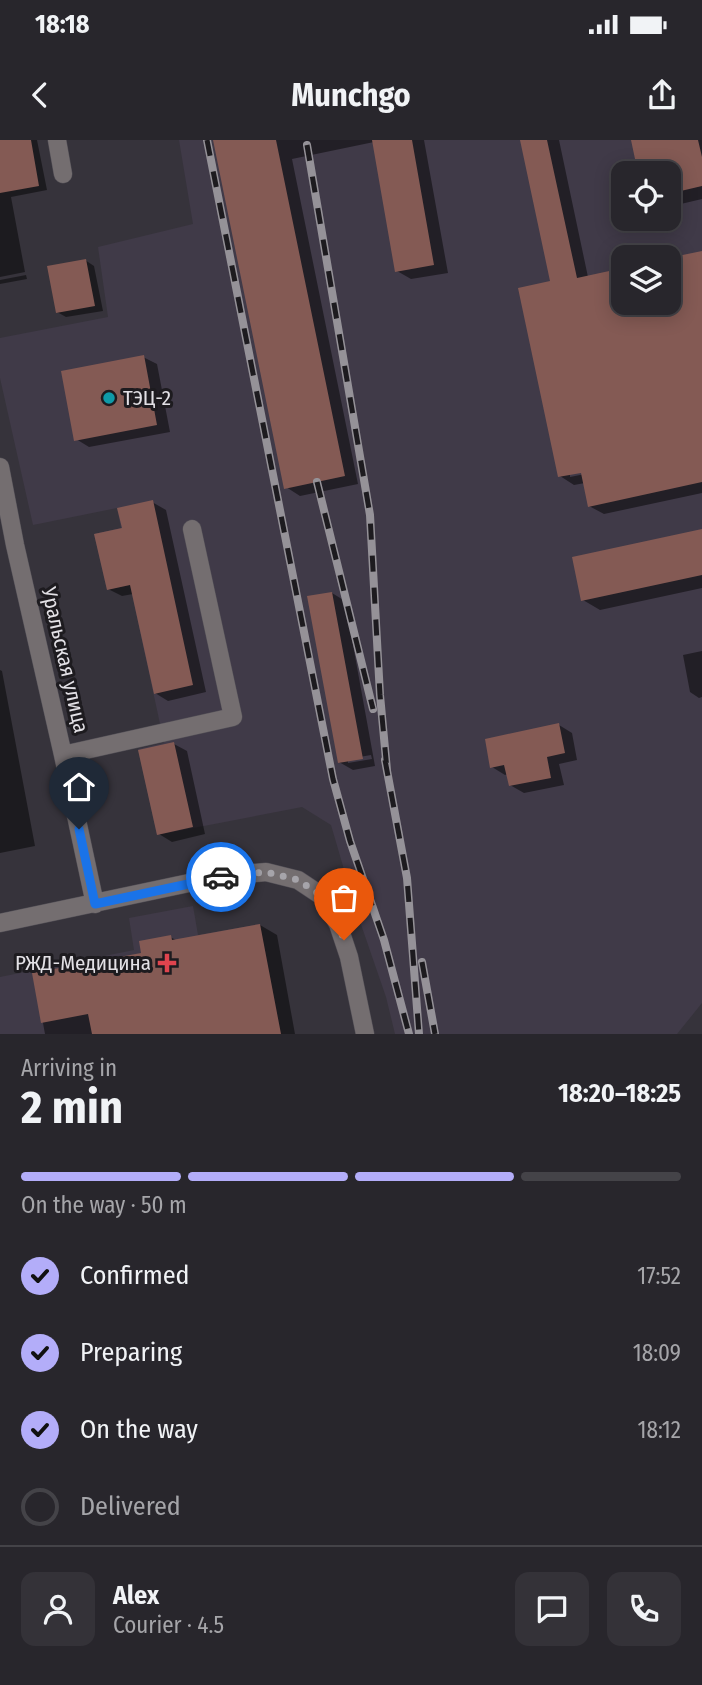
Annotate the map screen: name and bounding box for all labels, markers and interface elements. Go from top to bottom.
text: 18:18 [35,9,90,40]
icon: back [21,76,59,114]
text: Munchgo [291,76,411,114]
icon: share [643,76,681,114]
map controls [611,161,681,315]
button: locate [611,161,681,231]
button: layers [611,245,681,315]
place label: ТЭЦ-2 [123,385,171,411]
marker: ТЭЦ-2 [101,390,117,406]
street label: Уральская улица [35,584,94,735]
pin [49,757,109,829]
icon: home [60,768,98,806]
courier [186,842,256,912]
icon: car [202,858,240,896]
pin [314,868,374,940]
icon: bag [325,879,363,917]
place label: РЖД-Медицина [15,950,151,976]
marker: РЖД-Медицина [157,953,177,973]
text: Arriving in [21,1054,117,1082]
text: 18:20–18:25 [558,1078,681,1109]
text: 2 min [21,1080,123,1135]
text: On the way · 50 m [21,1191,187,1219]
icon: check [21,1257,59,1295]
text: Confirmed [80,1260,190,1291]
text: 17:52 [637,1262,681,1290]
icon: check [21,1334,59,1372]
text: Preparing [80,1337,182,1368]
text: 18:09 [633,1339,681,1367]
icon: check [21,1411,59,1449]
text: On the way [80,1414,198,1445]
text: 18:12 [637,1416,681,1444]
text: Delivered [80,1491,181,1522]
button: person [21,1572,95,1646]
button: chat [515,1572,589,1646]
button: phone [607,1572,681,1646]
text: Alex [113,1580,159,1611]
text: Courier · 4.5 [113,1611,224,1639]

